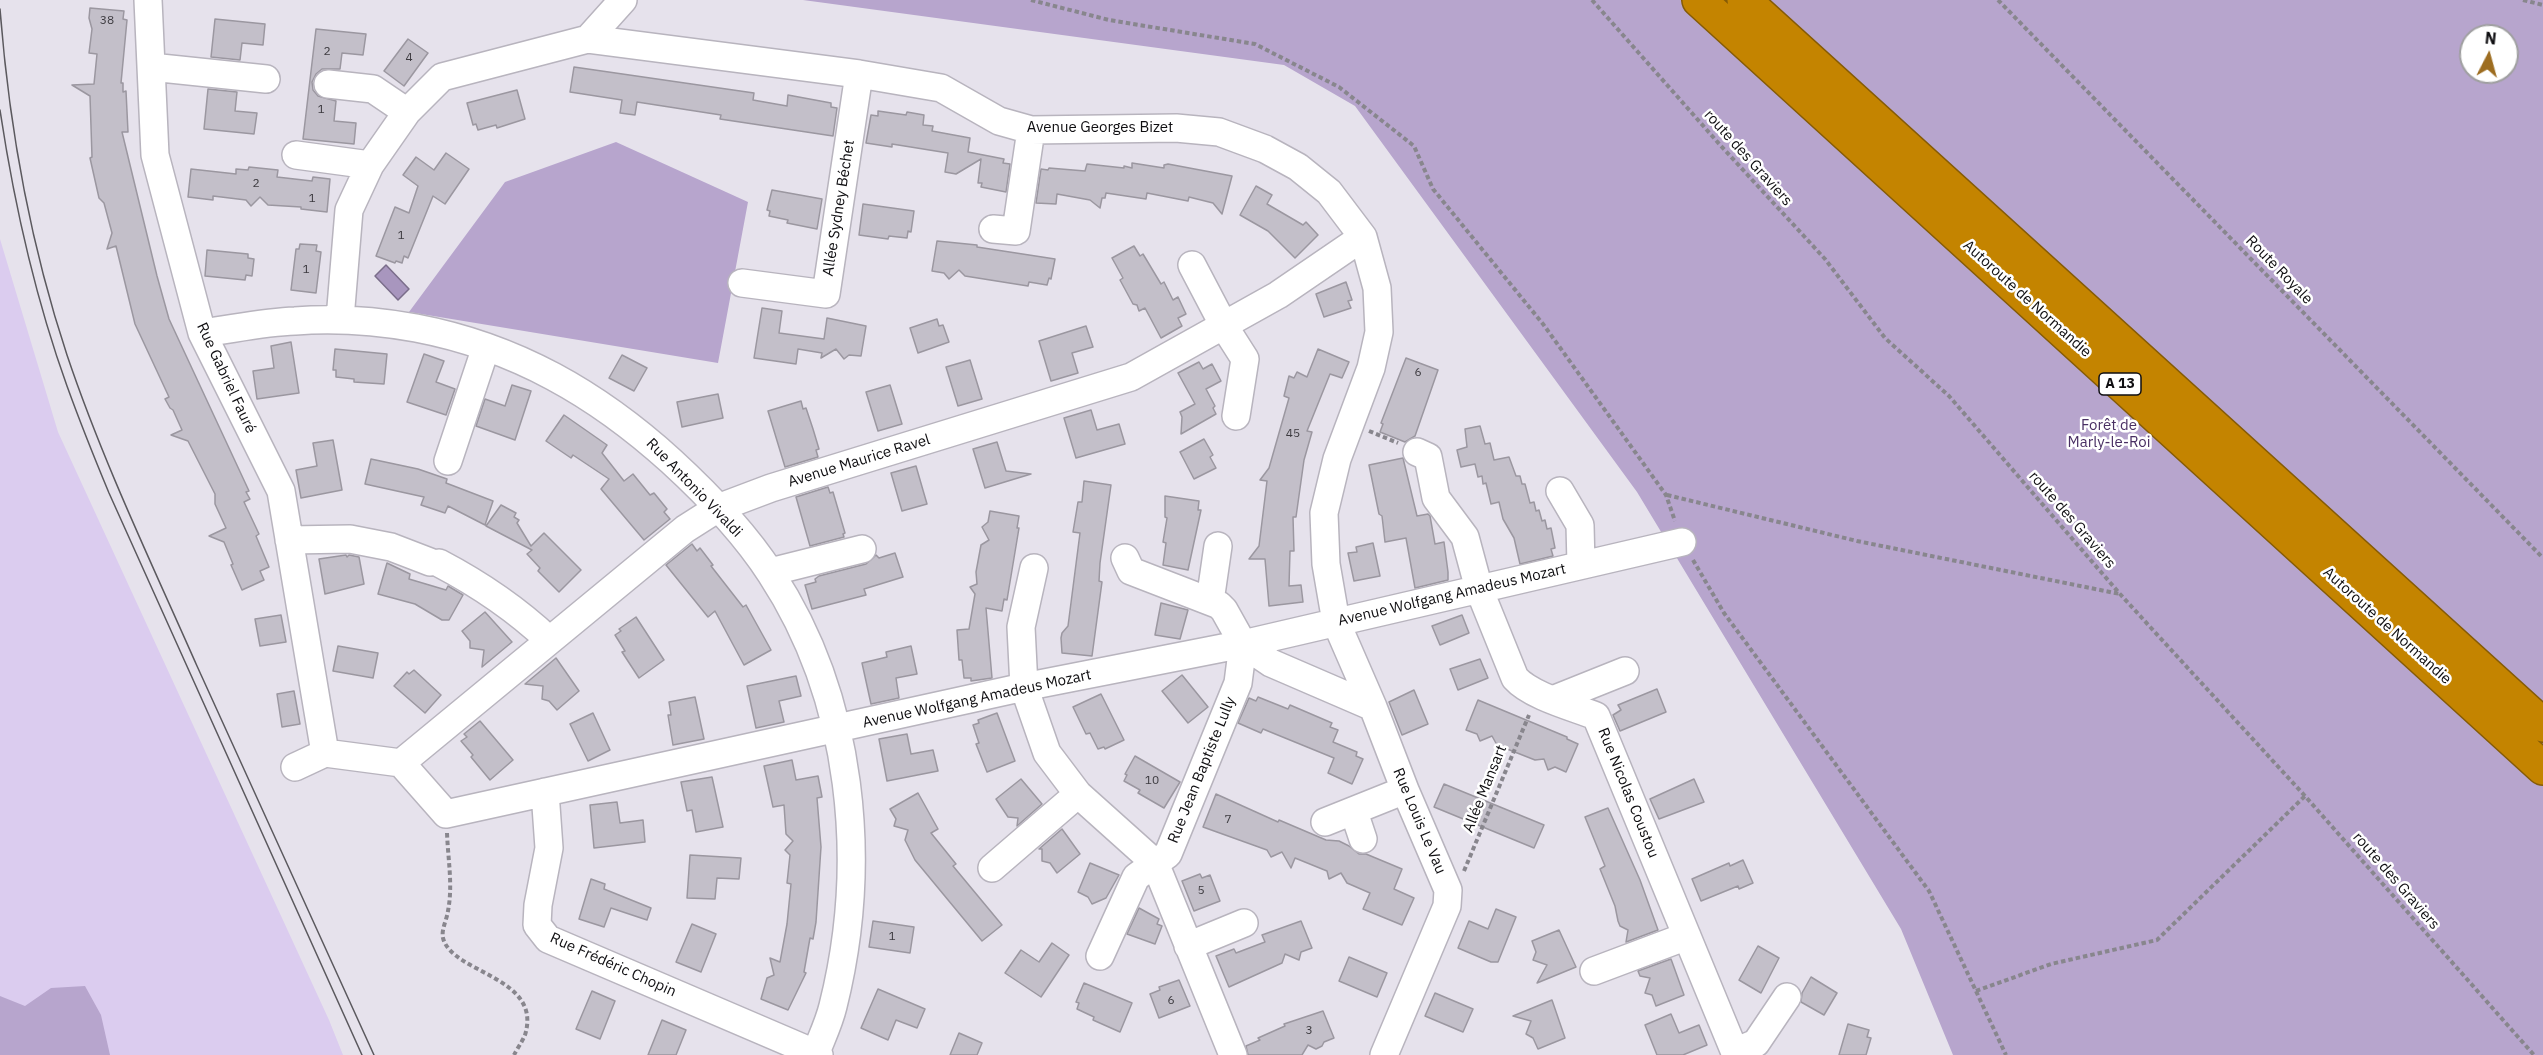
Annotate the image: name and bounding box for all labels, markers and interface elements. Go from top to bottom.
house number: 38 [100,14,114,28]
north arrow [2459,24,2519,84]
text: N [2484,28,2497,49]
house number: 2 [323,45,331,59]
house number: 4 [405,51,413,65]
house number: 1 [317,103,325,117]
street label: route des Graviers [1700,106,1796,210]
street label: Avenue Georges Bizet [1027,119,1173,137]
street label: Allée Sydney Béchet [819,139,859,277]
house number: 2 [252,177,260,191]
house number: 1 [308,192,316,206]
house number: 1 [397,229,405,243]
street label: Route Royale [2242,232,2316,308]
street label: Autoroute de Normandie [1959,237,2095,361]
house number: 1 [302,263,310,277]
street label: Rue Gabriel Fauré [192,320,260,436]
house number: 6 [1414,366,1422,380]
road number: A 13 [2099,373,2141,395]
park label: Forêt de Marly-le-Roi [2068,417,2150,452]
house number: 45 [1286,427,1300,441]
street label: Avenue Maurice Ravel [786,431,932,491]
street label: Rue Antonio Vivaldi [642,435,746,541]
street label: route des Graviers [2025,468,2119,572]
street label: Avenue Wolfgang Amadeus Mozart [1336,560,1568,630]
street label: Autoroute de Normandie [2319,564,2455,688]
street label: Avenue Wolfgang Amadeus Mozart [861,666,1093,732]
street label: Rue Jean Baptiste Lully [1164,694,1240,846]
street label: Rue Nicolas Coustou [1594,725,1662,861]
street label: Allée Mansart [1459,743,1511,835]
street label: Rue Louis Le Vau [1389,765,1449,877]
house number: 10 [1145,774,1159,788]
house number: 7 [1224,813,1232,827]
street label: route des Graviers [2349,829,2443,933]
house number: 5 [1197,884,1205,898]
street label: Rue Frédéric Chopin [547,929,679,1001]
house number: 1 [888,930,896,944]
house number: 6 [1167,994,1175,1008]
house number: 3 [1305,1024,1313,1038]

